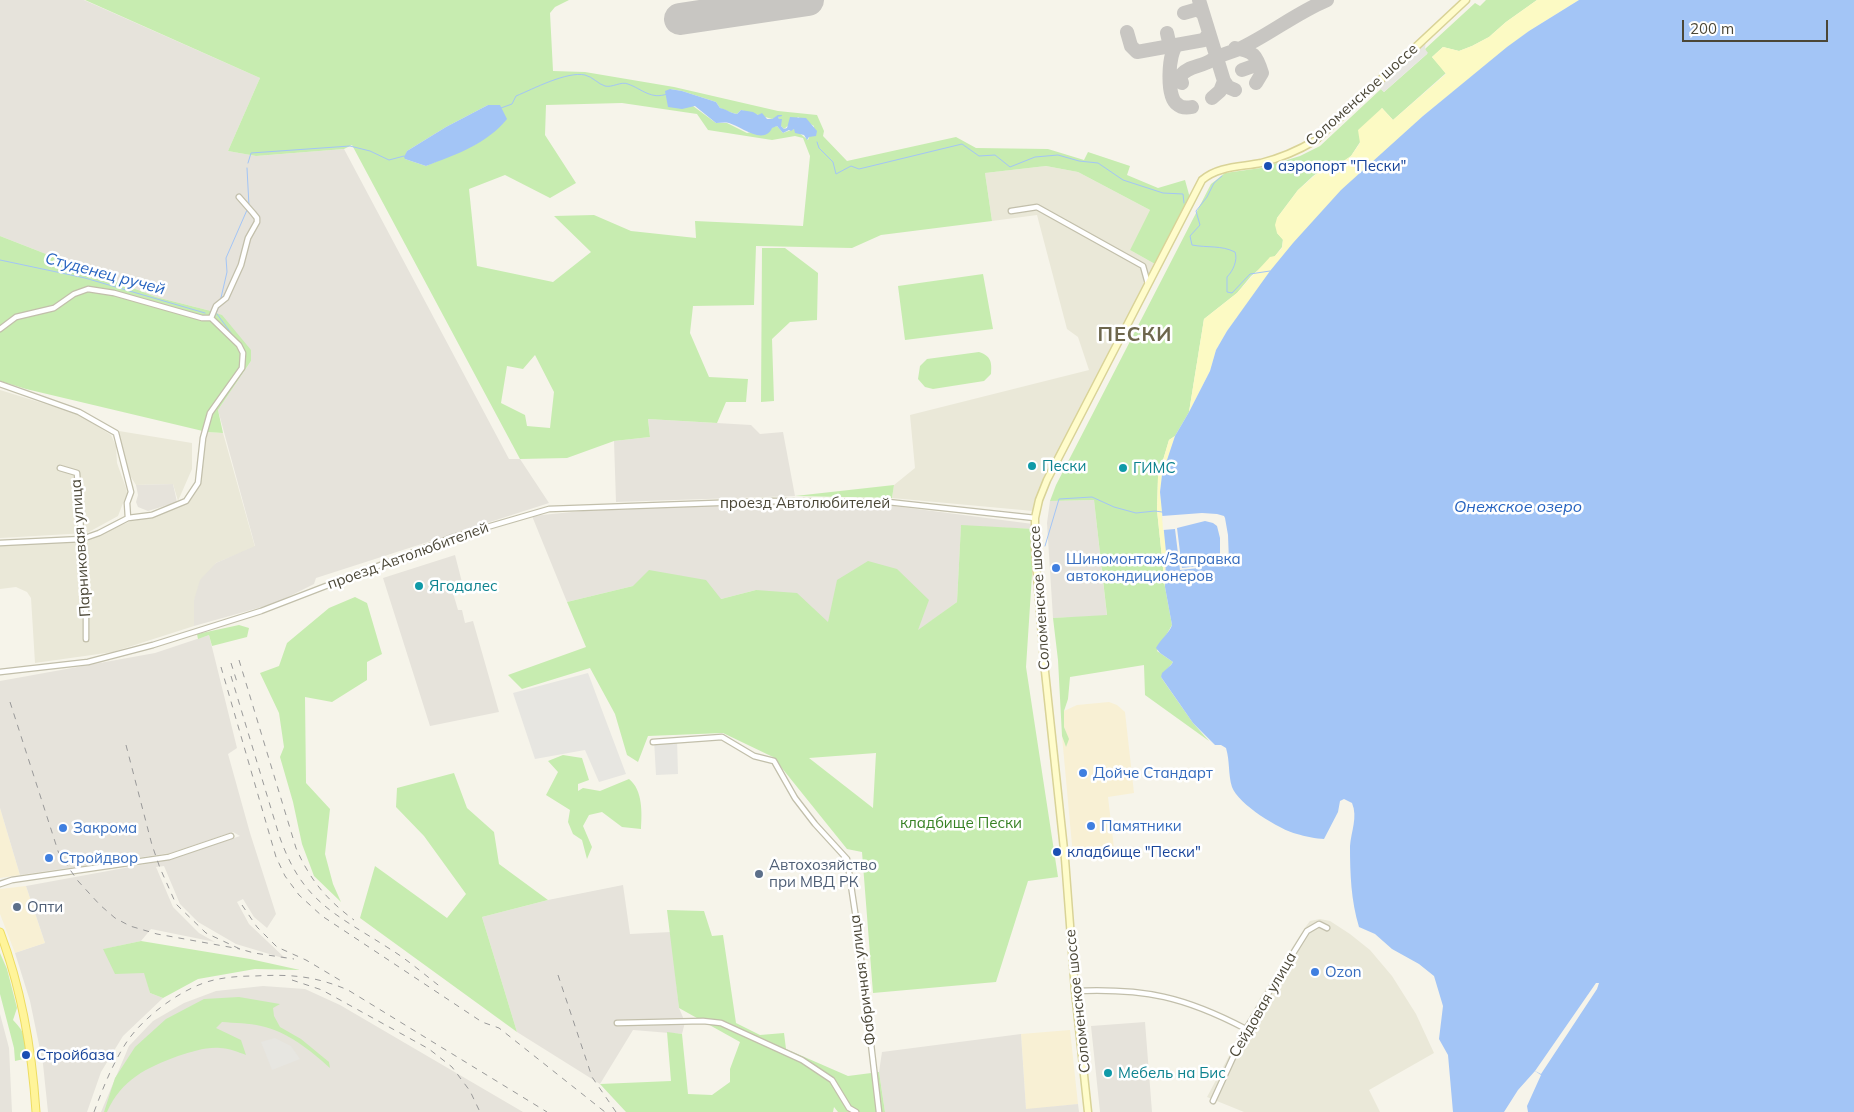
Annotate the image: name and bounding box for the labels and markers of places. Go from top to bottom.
place label: аэропорт "Пески" [1278,157,1406,175]
marker: аэропорт "Пески" [1262,160,1274,172]
place label: Пески [1042,457,1086,475]
place label: ГИМС [1133,459,1176,477]
marker: Пески [1026,460,1038,472]
marker: ГИМС [1117,462,1129,474]
place label: Шиномонтаж/Заправка автокондиционеров [1066,550,1241,585]
marker: Шиномонтаж/Заправка автокондиционеров [1050,562,1062,574]
place label: Ягодалес [429,577,498,595]
marker: Ягодалес [413,580,425,592]
place label: Дойче Стандарт [1093,764,1213,782]
marker: Дойче Стандарт [1077,767,1089,779]
place label: Памятники [1101,817,1182,835]
place label: Закрома [73,819,137,837]
marker: Памятники [1085,820,1097,832]
marker: Закрома [57,822,69,834]
place label: кладбище "Пески" [1067,843,1201,861]
marker: кладбище "Пески" [1051,846,1063,858]
place label: Стройдвор [59,849,138,867]
marker: Стройдвор [43,852,55,864]
place label: Автохозяйство при МВД РК [769,856,877,891]
marker: Автохозяйство при МВД РК [753,868,765,880]
place label: Опти [27,898,63,916]
marker: Опти [11,901,23,913]
place label: Ozon [1325,963,1362,981]
marker: Ozon [1309,966,1321,978]
place label: Стройбаза [36,1046,115,1064]
marker: Стройбаза [20,1049,32,1061]
place label: Мебель на Бис [1118,1064,1226,1082]
marker: Мебель на Бис [1102,1067,1114,1079]

